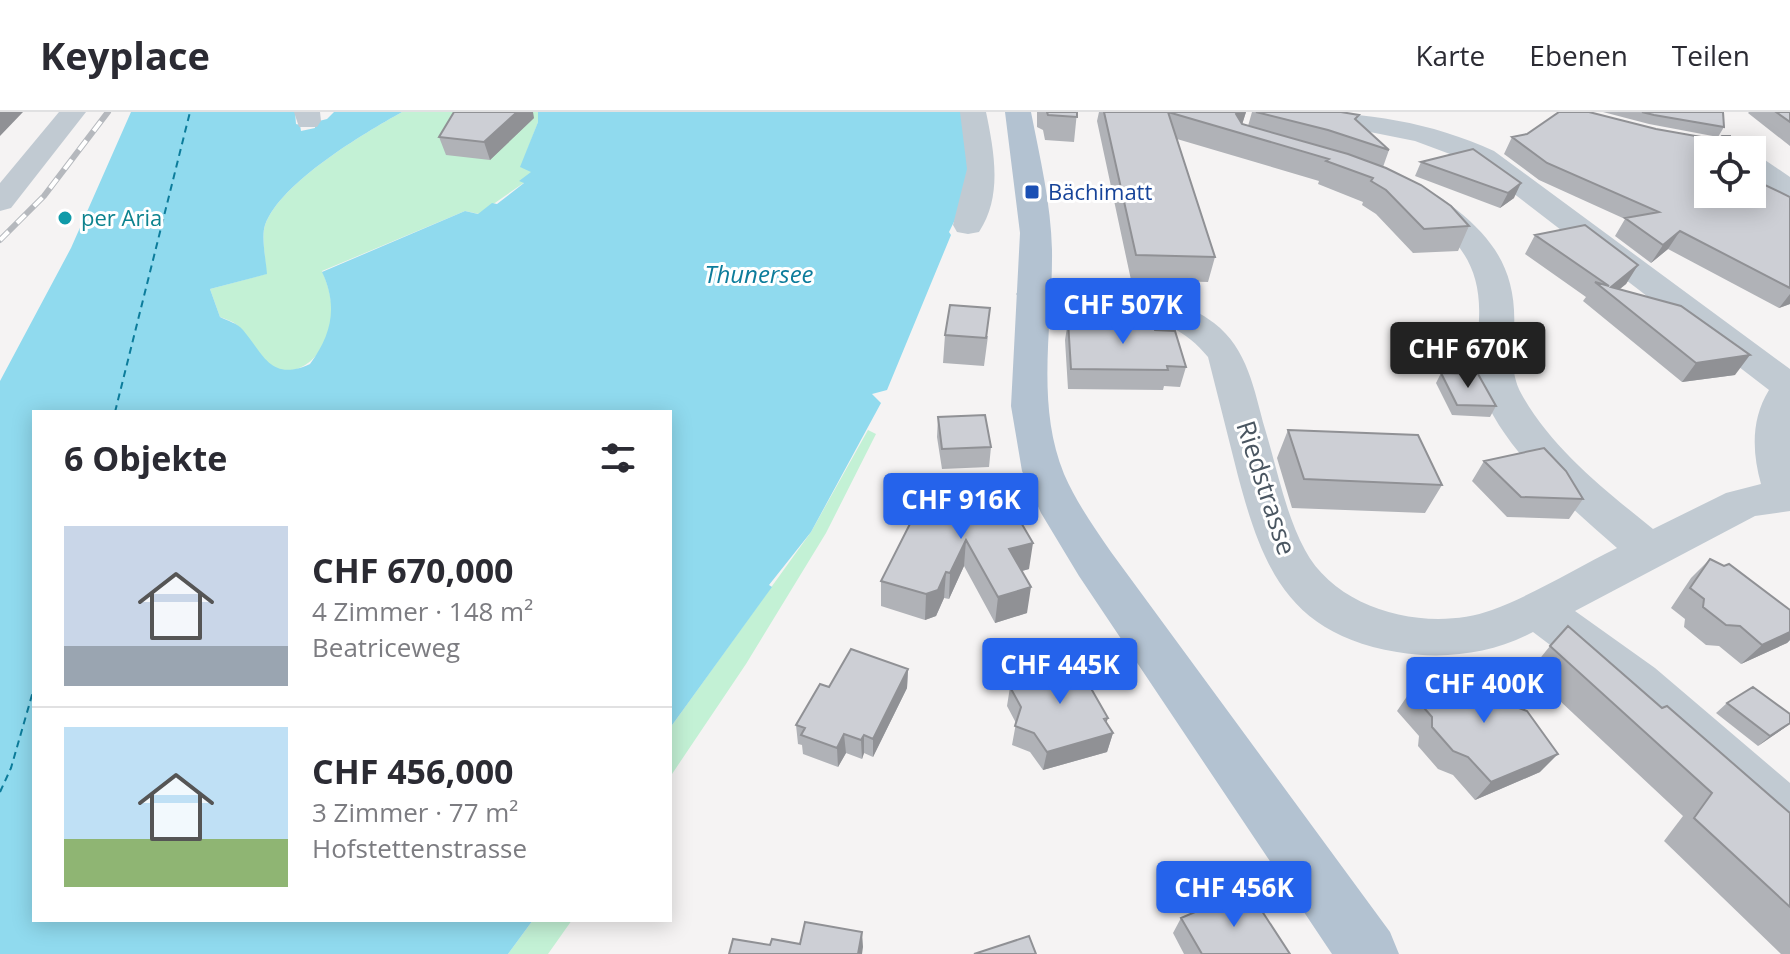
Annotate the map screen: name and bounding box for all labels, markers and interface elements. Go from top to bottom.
text: Keyplace [40,29,210,81]
text: Karte [1415,36,1485,74]
text: Ebenen [1529,36,1628,74]
text: Teilen [1672,36,1750,74]
map controls [1694,136,1766,208]
button: locate [1694,136,1766,208]
place label: Bächimatt [1048,176,1152,206]
marker: Bächimatt [1023,183,1041,201]
place label: per Aria [81,202,162,232]
marker: per Aria [56,209,74,227]
water label: Thunersee [704,257,814,290]
pin: CHF 507K [1040,278,1206,346]
text: CHF 507K [1063,286,1183,322]
pin: CHF 670K [1385,322,1551,390]
text: CHF 670K [1408,330,1528,366]
street label: Riedstrasse [1228,416,1306,559]
text: 6 Objekte [64,435,227,481]
icon: filters [596,436,640,480]
pin: CHF 916K [878,473,1044,541]
text: CHF 916K [901,481,1021,517]
text: CHF 670,000 [312,547,514,593]
icon: home [128,558,224,654]
text: 4 Zimmer · 148 m² [312,593,533,629]
text: Beatriceweg [312,629,460,665]
pin: CHF 445K [977,638,1143,706]
text: CHF 445K [1000,646,1120,682]
pin: CHF 400K [1401,657,1567,725]
text: CHF 400K [1424,665,1544,701]
text: CHF 456,000 [312,748,514,794]
icon: home [128,759,224,855]
text: 3 Zimmer · 77 m² [312,794,518,830]
text: Hofstettenstrasse [312,830,527,866]
pin: CHF 456K [1151,861,1317,929]
text: CHF 456K [1174,869,1294,905]

